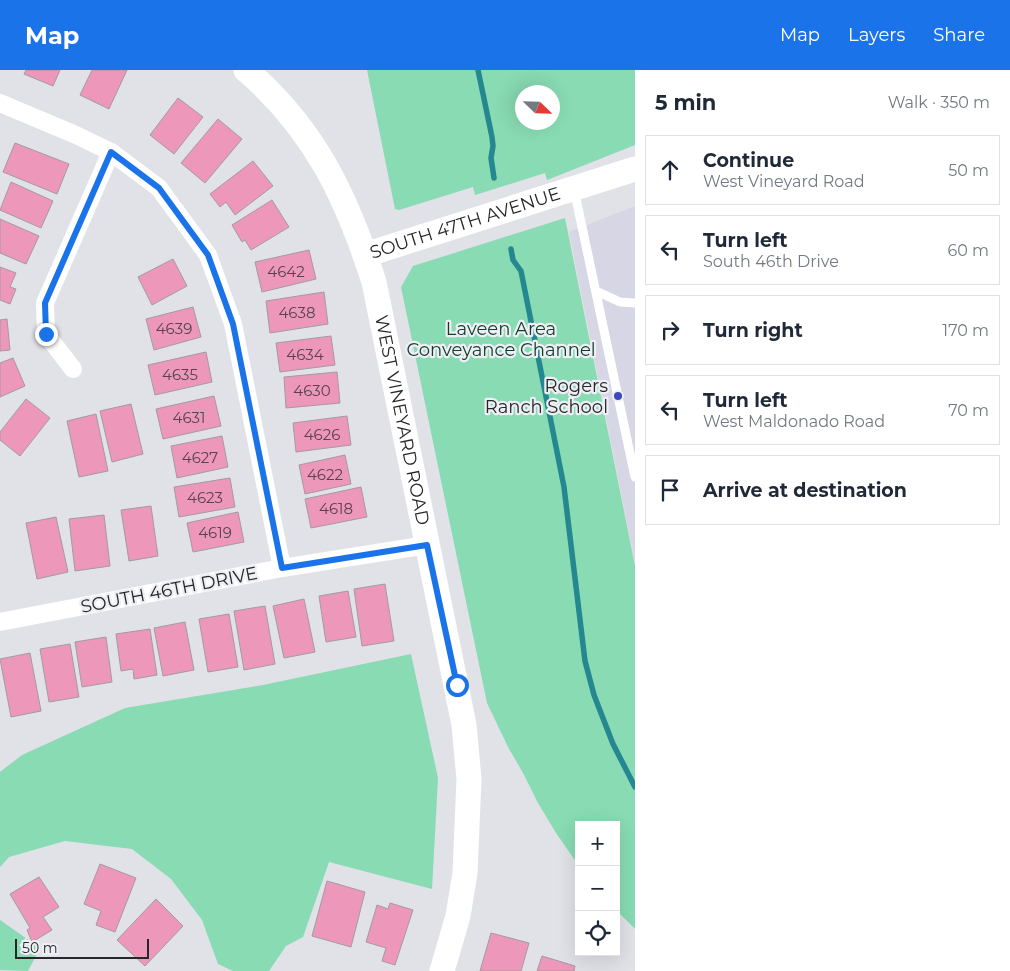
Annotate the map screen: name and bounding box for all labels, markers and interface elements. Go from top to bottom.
text: Map [25,21,79,50]
text: Map [780,24,820,46]
text: Layers [848,24,905,46]
text: Share [933,24,985,46]
north arrow [515,85,560,130]
text: 5 min [655,90,716,115]
text: Walk · 350 m [888,93,990,112]
text: Continue [703,149,794,172]
icon: ahead [656,156,684,184]
text: 50 m [948,161,989,180]
text: West Vineyard Road [703,172,865,191]
street label: SOUTH 47TH AVENUE [367,182,563,264]
text: Turn left [703,229,788,252]
icon: left [656,236,684,264]
text: 60 m [947,241,989,260]
text: South 46th Drive [703,252,839,271]
house number: 4642 [267,262,305,281]
house number: 4638 [278,303,316,322]
street label: WEST VINEYARD ROAD [370,313,434,527]
icon: right [656,316,684,344]
park label: Laveen Area Conveyance Channel [406,318,596,361]
house number: 4639 [156,319,192,338]
text: Turn right [703,319,803,342]
text: 170 m [942,321,989,340]
route end [35,323,58,346]
house number: 4634 [286,345,324,364]
house number: 4635 [162,365,198,384]
place label: Rogers Ranch School [485,375,608,418]
house number: 4630 [293,381,331,400]
text: Turn left [703,389,788,412]
marker: Rogers Ranch School [612,390,624,402]
icon: left [656,396,684,424]
text: 70 m [948,401,989,420]
house number: 4631 [173,408,205,427]
text: West Maldonado Road [703,412,885,431]
house number: 4626 [304,425,340,444]
house number: 4627 [182,448,218,467]
house number: 4622 [307,465,343,484]
icon: arrive [656,476,684,504]
text: Arrive at destination [703,479,907,502]
house number: 4623 [187,488,223,507]
house number: 4618 [319,499,353,518]
house number: 4619 [198,523,232,542]
street label: SOUTH 46TH DRIVE [79,562,259,618]
route start [446,674,469,697]
map controls [575,821,620,956]
button: + [575,821,620,866]
button: − [575,866,620,911]
button: locate [575,911,620,956]
scale bar [15,936,149,959]
text: 50 m [22,939,58,957]

